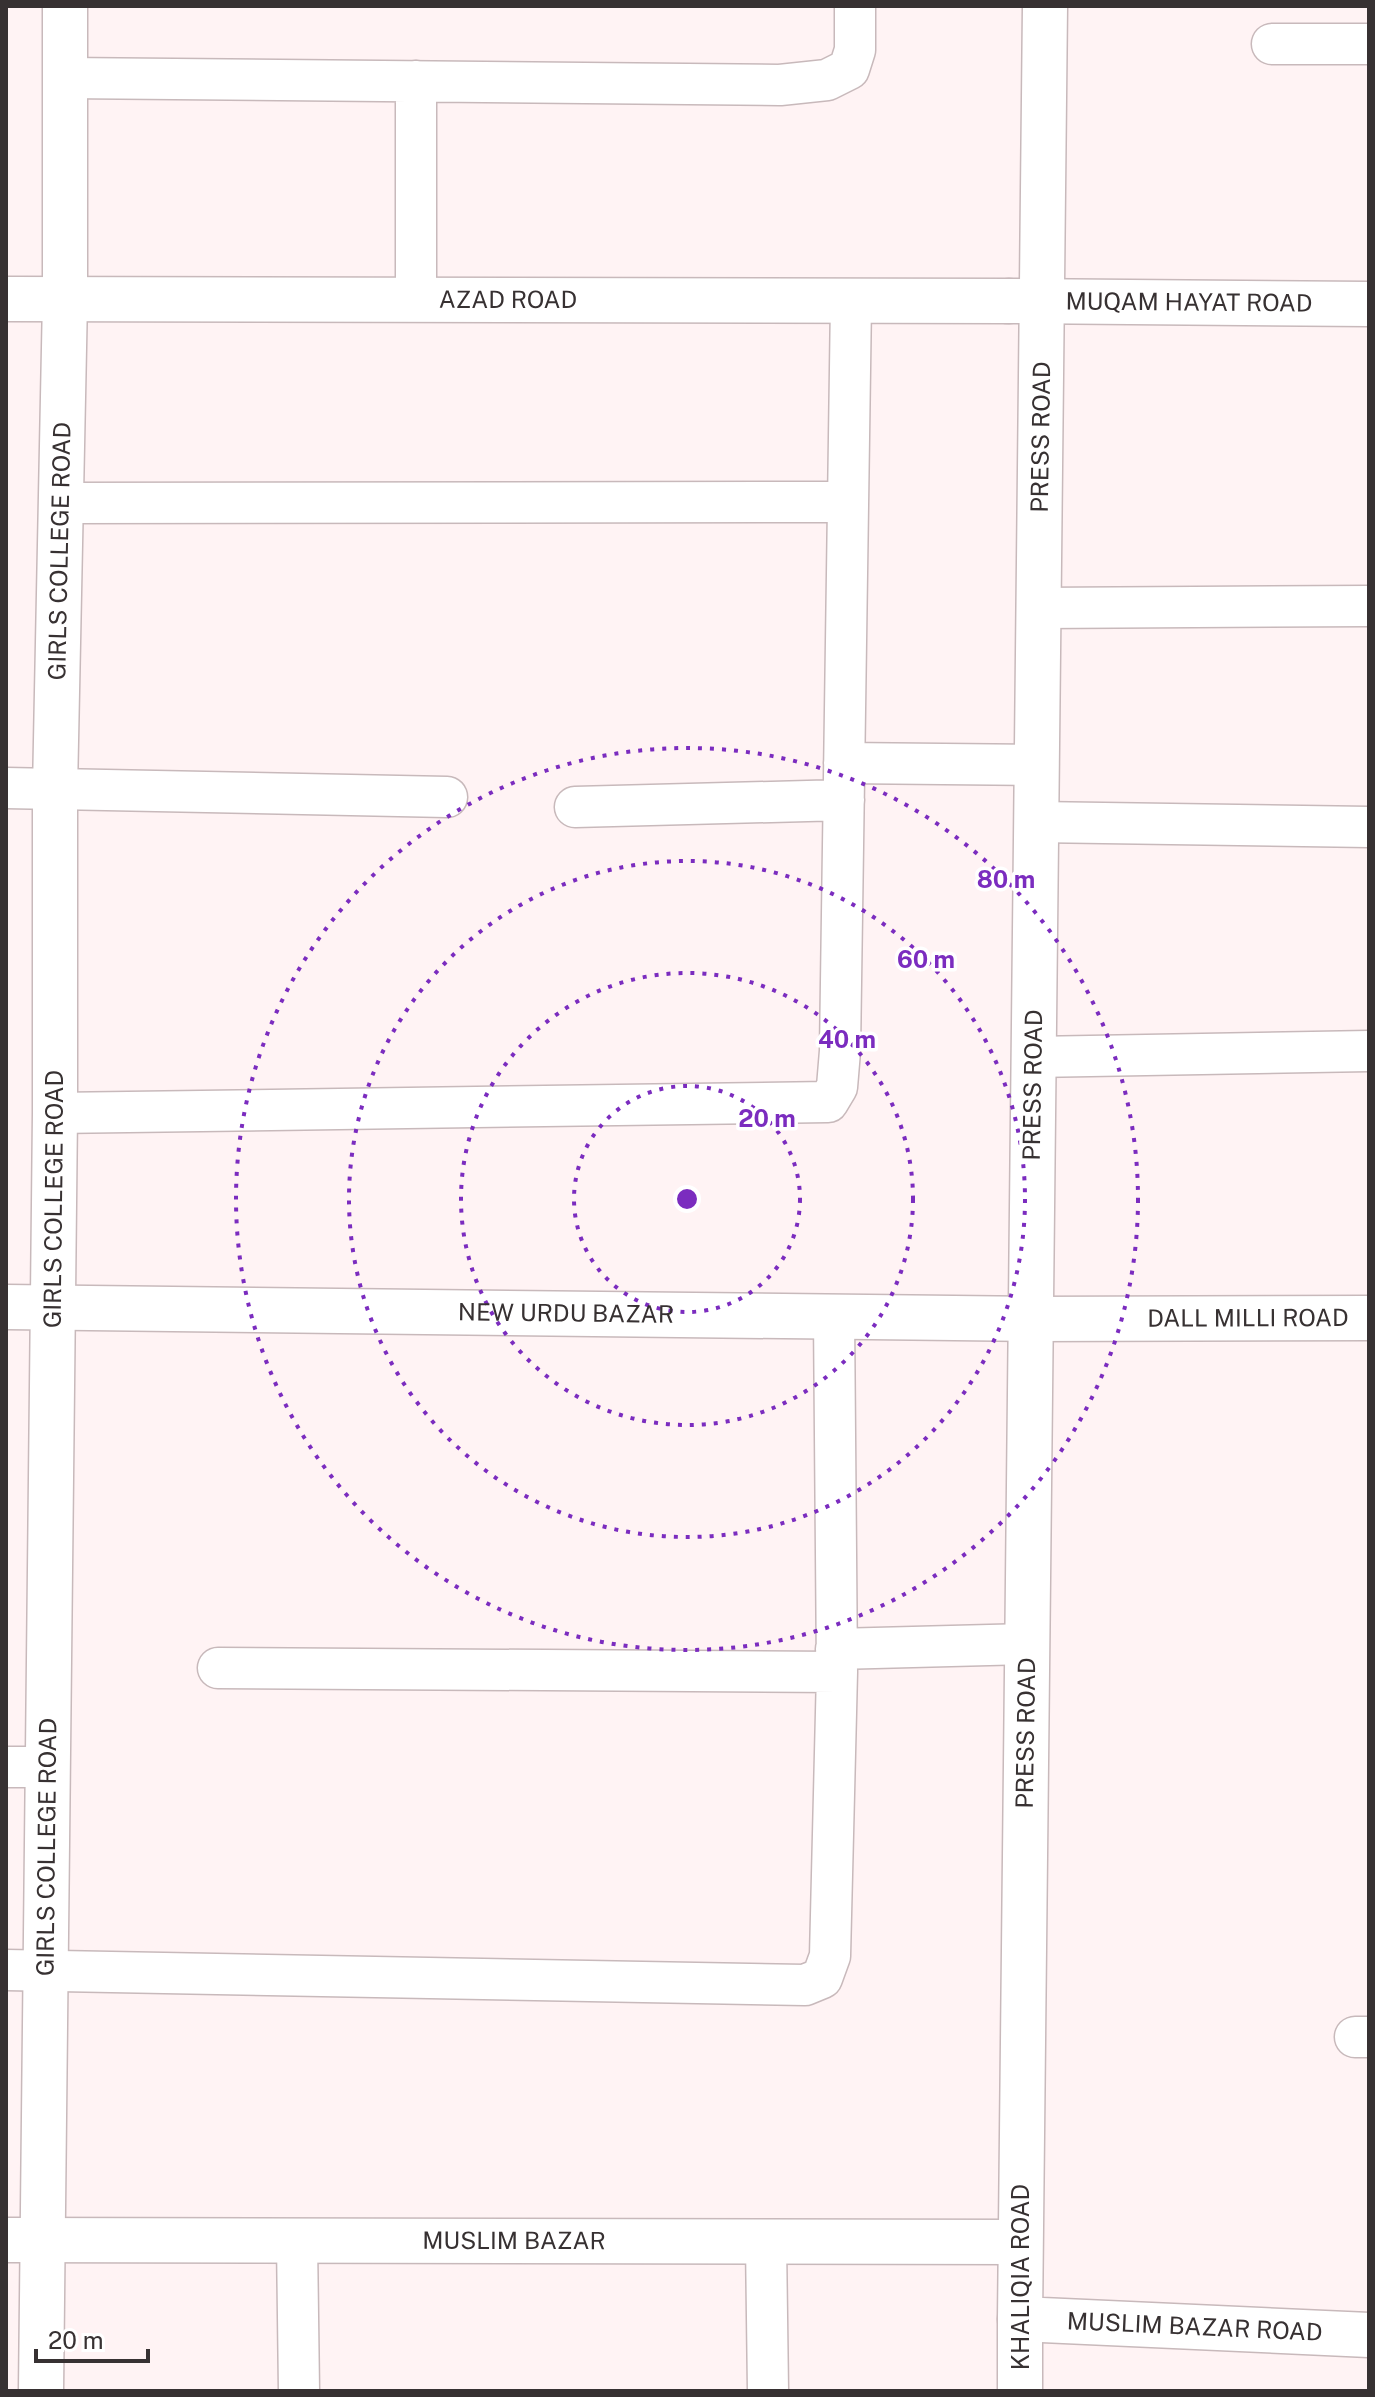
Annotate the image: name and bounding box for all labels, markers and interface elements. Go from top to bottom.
street label: AZAD ROAD [439,285,577,313]
street label: MUQAM HAYAT ROAD [1065,286,1313,317]
street label: PRESS ROAD [1025,361,1055,513]
street label: GIRLS COLLEGE ROAD [42,422,75,681]
text: 80 m [977,865,1035,893]
text: 60 m [897,945,955,973]
street label: PRESS ROAD [1017,1009,1047,1161]
text: 40 m [818,1025,876,1053]
street label: GIRLS COLLEGE ROAD [38,1070,68,1328]
text: 20 m [738,1104,796,1132]
centre of rings [673,1185,701,1213]
street label: NEW URDU BAZAR [458,1297,674,1328]
street label: DALL MILLI ROAD [1147,1303,1349,1332]
street label: PRESS ROAD [1010,1657,1040,1809]
street label: GIRLS COLLEGE ROAD [31,1718,61,1976]
street label: KHALIQIA ROAD [1006,2184,1034,2370]
street label: MUSLIM BAZAR [422,2226,606,2254]
street label: MUSLIM BAZAR ROAD [1066,2306,1323,2346]
scale bar [36,2313,148,2363]
text: 20 m [48,2326,104,2354]

